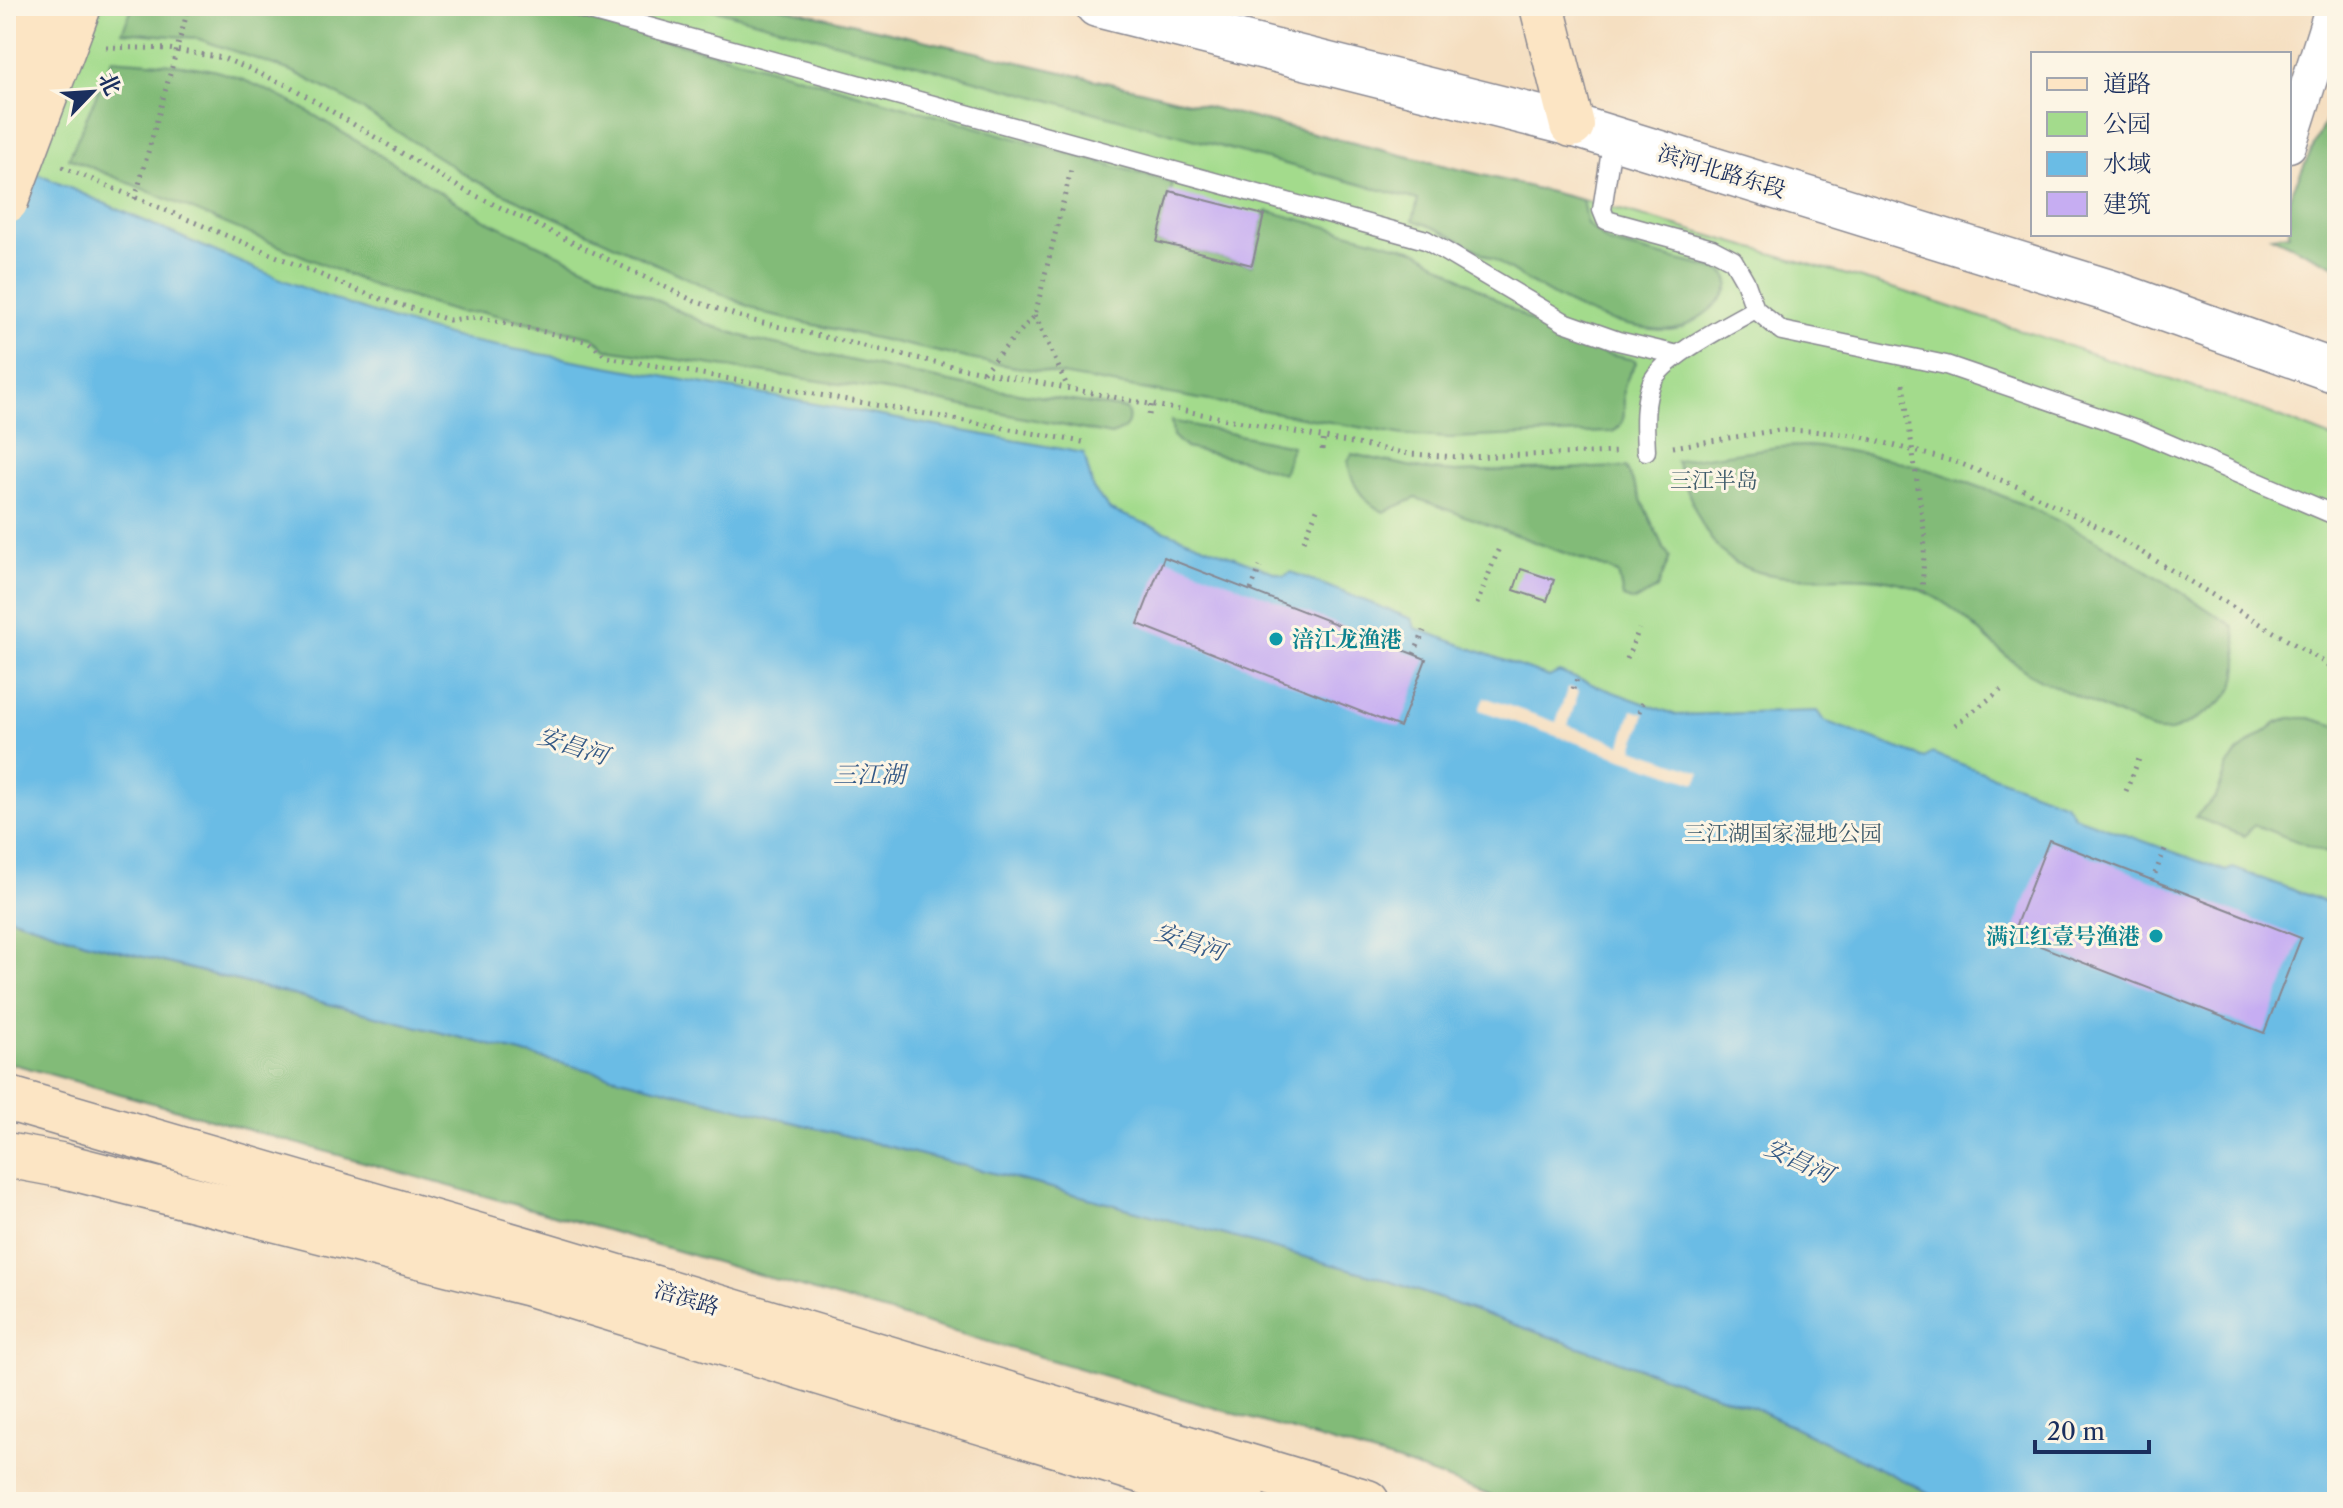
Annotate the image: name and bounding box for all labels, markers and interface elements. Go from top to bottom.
north arrow [52,52,132,132]
legend [2031,52,2291,236]
text: 北 [93,68,127,99]
text: 道路 [2103,69,2151,98]
text: 公园 [2103,109,2151,138]
street label: 滨河北路东段 [1655,139,1789,204]
text: 水域 [2103,149,2151,178]
text: 建筑 [2103,189,2151,218]
park label: 三江半岛 [1670,467,1758,494]
place label: 涪江龙渔港 [1292,626,1402,653]
marker: 涪江龙渔港 [1267,630,1285,648]
water label: 安昌河 [534,721,616,772]
water label: 三江湖 [833,760,909,789]
park label: 三江湖国家湿地公园 [1684,820,1882,847]
water label: 安昌河 [1151,917,1233,968]
place label: 满江红壹号渔港 [1986,923,2140,950]
marker: 满江红壹号渔港 [2147,927,2165,945]
water label: 安昌河 [1760,1132,1842,1191]
street label: 涪滨路 [651,1276,722,1321]
scale bar [2035,1404,2149,1454]
text: 20 m [2047,1417,2105,1446]

